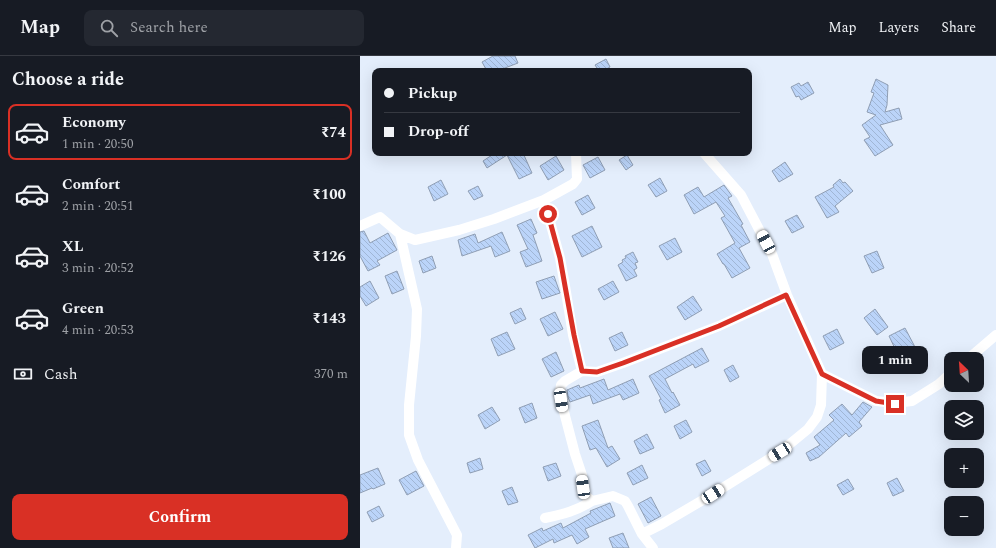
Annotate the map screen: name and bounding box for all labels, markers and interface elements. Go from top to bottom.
search box [84,10,364,46]
text: Map [20,13,60,42]
text: Search here [130,16,208,39]
icon: search [98,17,120,39]
text: Map [828,17,857,38]
text: Layers [879,17,919,38]
text: Share [941,17,976,38]
text: Choose a ride [12,66,124,93]
text: Pickup [408,82,457,105]
text: Economy [62,111,126,134]
icon: car [14,114,50,150]
text: Drop-off [408,120,469,143]
text: ₹74 [321,121,346,144]
text: 1 min · 20:50 [62,134,134,154]
text: Comfort [62,173,120,196]
icon: car [14,176,50,212]
text: ₹100 [312,183,346,206]
text: 2 min · 20:51 [62,196,134,216]
route start [539,205,557,223]
car [755,229,777,255]
text: XL [62,235,83,258]
icon: car [14,238,50,274]
text: ₹126 [312,245,346,268]
text: 3 min · 20:52 [62,258,134,278]
text: Green [62,297,104,320]
icon: car [14,300,50,336]
text: ₹143 [312,307,346,330]
text: 4 min · 20:53 [62,320,134,340]
callout: 1 min [862,346,928,374]
text: 1 min [878,350,912,370]
north arrow [944,352,984,392]
map controls [944,352,984,536]
icon: cash [12,363,34,385]
text: Cash [44,363,77,386]
text: 370 m [314,364,348,384]
car [553,387,569,413]
route end [886,395,904,413]
button: layers [944,400,984,440]
car [767,441,793,463]
button: + [944,448,984,488]
car [575,474,591,500]
car [700,482,726,506]
button: Confirm [12,494,348,540]
button: − [944,496,984,536]

